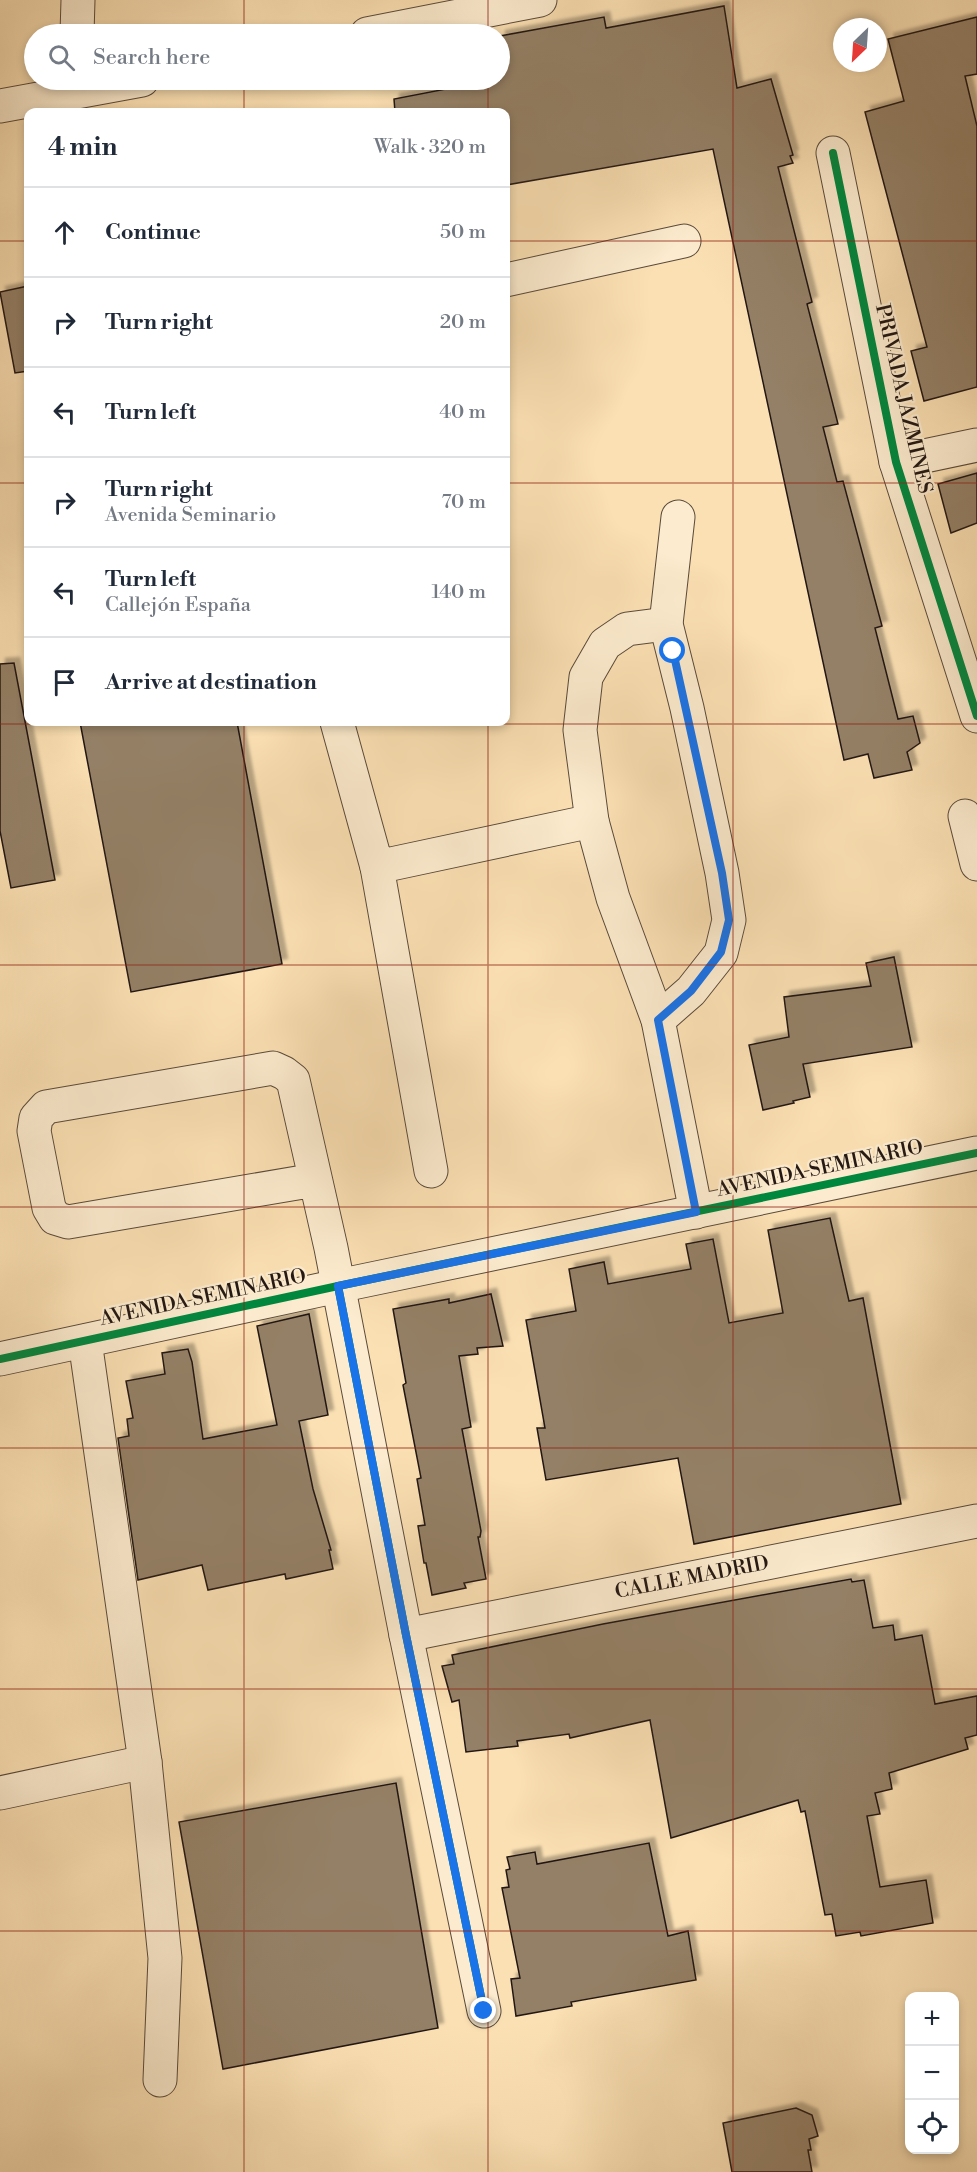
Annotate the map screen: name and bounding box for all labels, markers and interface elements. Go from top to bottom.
north arrow [833,18,887,72]
search box [24,24,510,90]
icon: search [45,41,78,74]
text: Search here [93,44,210,71]
text: 4 min [48,131,118,163]
text: Walk · 320 m [374,135,486,160]
icon: ahead [48,216,81,249]
text: Continue [105,219,201,246]
text: 50 m [440,220,486,245]
street label: PRIVADA JAZMINES [869,302,937,496]
icon: right [48,306,81,339]
text: Turn right [105,309,213,336]
text: 20 m [440,310,486,335]
icon: left [48,396,81,429]
text: Turn left [105,399,196,426]
text: 40 m [439,400,486,425]
text: Turn right [105,476,213,503]
icon: right [48,486,81,519]
text: 70 m [442,490,486,515]
text: Avenida Seminario [105,503,276,528]
text: Turn left [105,566,196,593]
icon: left [48,576,81,609]
text: 140 m [431,580,486,605]
text: Callejón España [105,593,251,618]
route start [659,637,685,663]
icon: arrive [48,666,81,699]
text: Arrive at destination [105,669,317,696]
street label: AVENIDA SEMINARIO [713,1135,926,1203]
street label: AVENIDA SEMINARIO [96,1264,309,1332]
street label: CALLE MADRID [613,1551,771,1605]
map controls [905,1992,959,2154]
button: + [905,1992,959,2046]
route end [470,1997,496,2023]
button: − [905,2046,959,2100]
button: locate [905,2100,959,2154]

